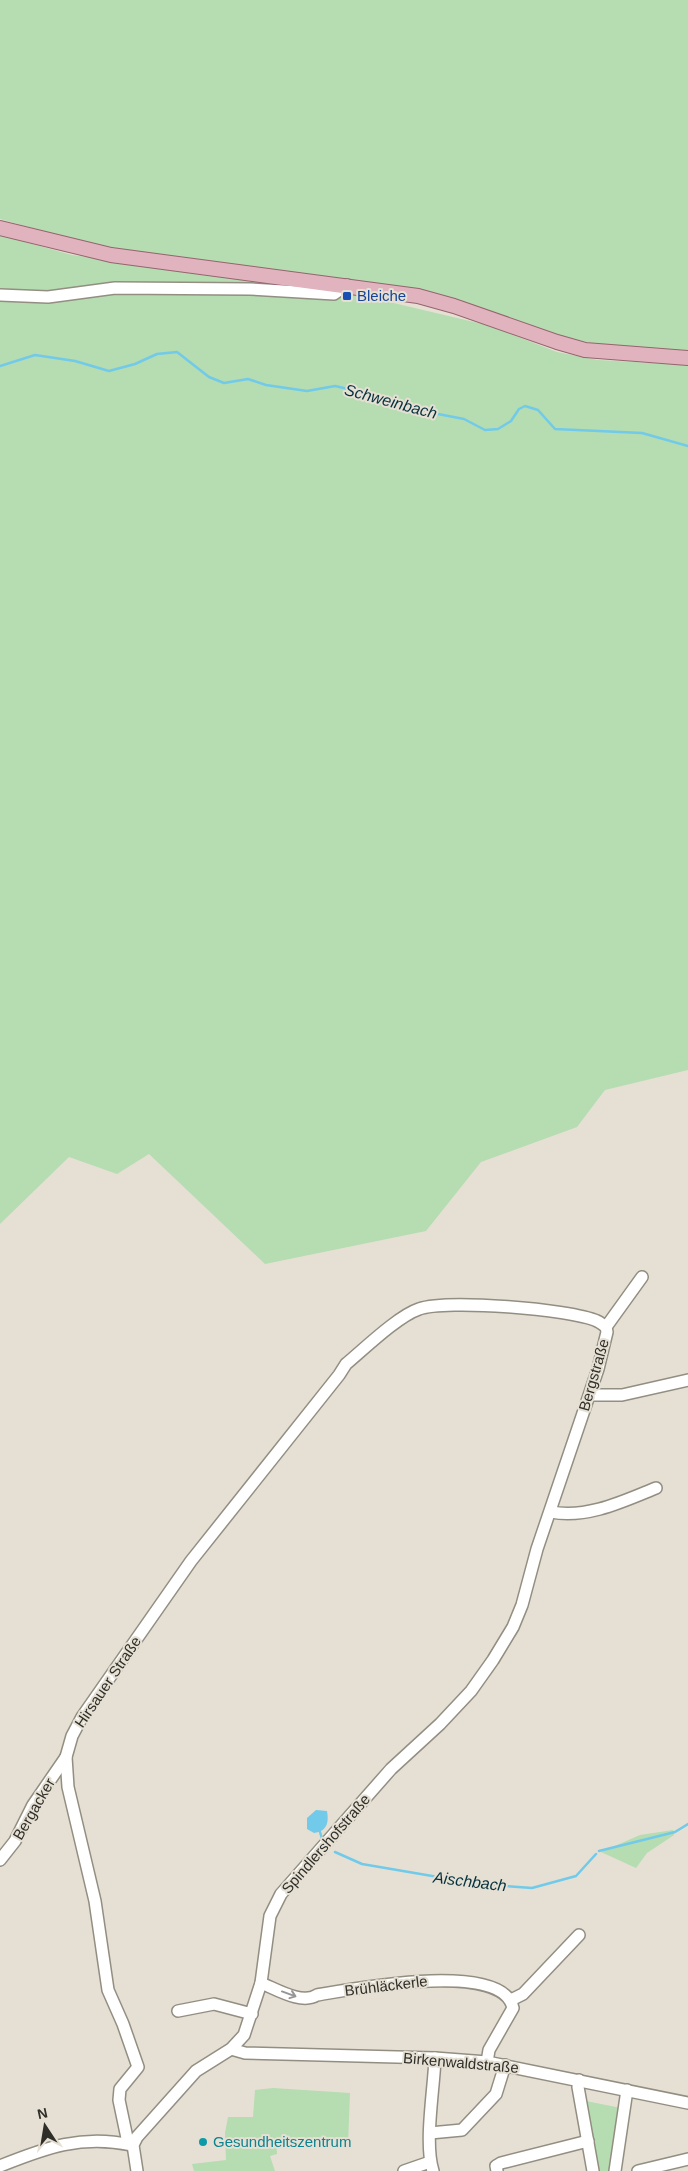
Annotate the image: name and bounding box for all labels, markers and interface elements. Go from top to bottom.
place label: Bleiche [357,287,406,304]
marker: Bleiche [341,290,353,302]
water label: Schweinbach [343,381,439,422]
street label: Bergstraße [575,1337,612,1413]
street label: Hirsauer Straße [71,1633,144,1730]
street label: Bergacker [9,1775,58,1843]
street label: Spindlershofstraße [278,1791,373,1897]
water label: Aischbach [431,1868,508,1894]
street label: Brühläckerle [344,1972,428,1999]
one-way arrow [281,1990,296,1999]
street label: Birkenwaldstraße [403,2049,520,2076]
north arrow [20,2101,70,2151]
text: N [36,2104,49,2122]
place label: Gesundheitszentrum [213,2133,351,2150]
marker: Gesundheitszentrum [197,2136,209,2148]

